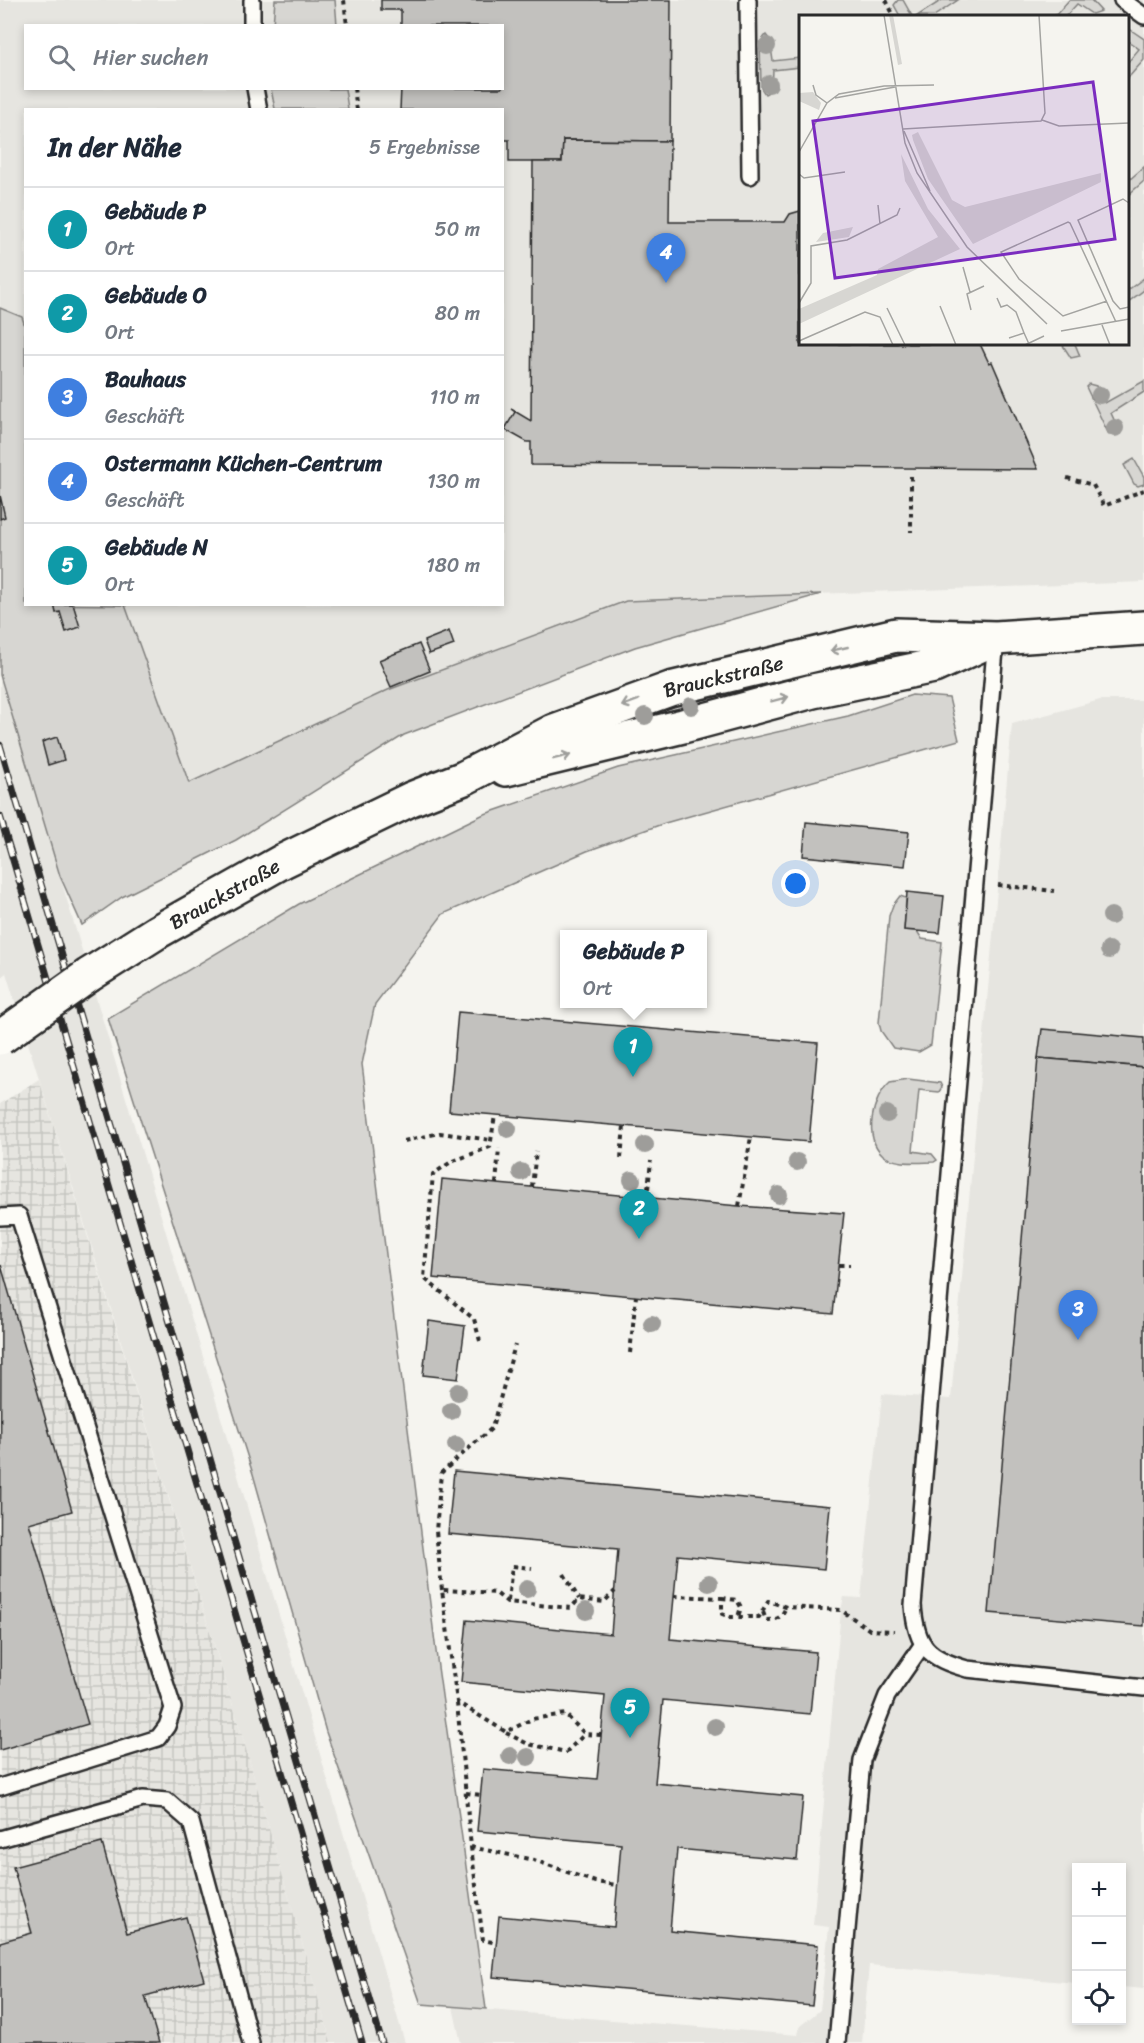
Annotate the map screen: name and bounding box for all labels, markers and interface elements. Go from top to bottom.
inset map [799,15,1129,345]
search box [24,24,504,90]
text: Hier suchen [93,38,208,77]
icon: search [45,41,78,74]
text: In der Nähe [48,124,182,170]
text: 5 Ergebnisse [369,130,480,165]
text: Gebäude P [105,192,206,231]
text: 1 [63,212,72,247]
text: 50 m [435,212,480,247]
text: Ort [105,231,135,266]
pin: 4 [646,234,686,283]
text: Gebäude O [105,276,207,315]
text: 2 [62,296,73,331]
text: 80 m [435,296,480,331]
text: Ort [105,315,135,350]
text: Bauhaus [105,360,186,399]
text: 3 [62,380,73,415]
text: 110 m [430,380,480,415]
text: Geschäft [105,399,184,434]
text: Ostermann Küchen-Centrum [105,444,382,483]
text: 4 [61,464,74,499]
text: 130 m [427,464,480,499]
text: Geschäft [105,483,184,518]
text: Gebäude N [105,528,208,567]
text: 5 [61,548,74,583]
text: 180 m [426,548,480,583]
text: Ort [105,567,135,602]
one-way arrow [830,643,849,655]
street label: Brauckstraße [658,645,787,708]
one-way arrow [771,693,790,704]
one-way arrow [622,699,640,710]
one-way arrow [552,750,571,762]
street label: Brauckstraße [163,849,287,939]
your location [781,869,810,898]
popup [560,930,707,1008]
text: Gebäude P [583,932,684,971]
text: Ort [583,971,613,1006]
pin: 1 [614,1028,652,1077]
pin: 2 [620,1190,658,1239]
pin: 3 [1058,1290,1098,1340]
pin: 5 [610,1688,650,1738]
map controls [1072,1863,1126,2025]
button: + [1072,1863,1126,1917]
button: − [1072,1917,1126,1971]
button: locate [1072,1971,1126,2025]

